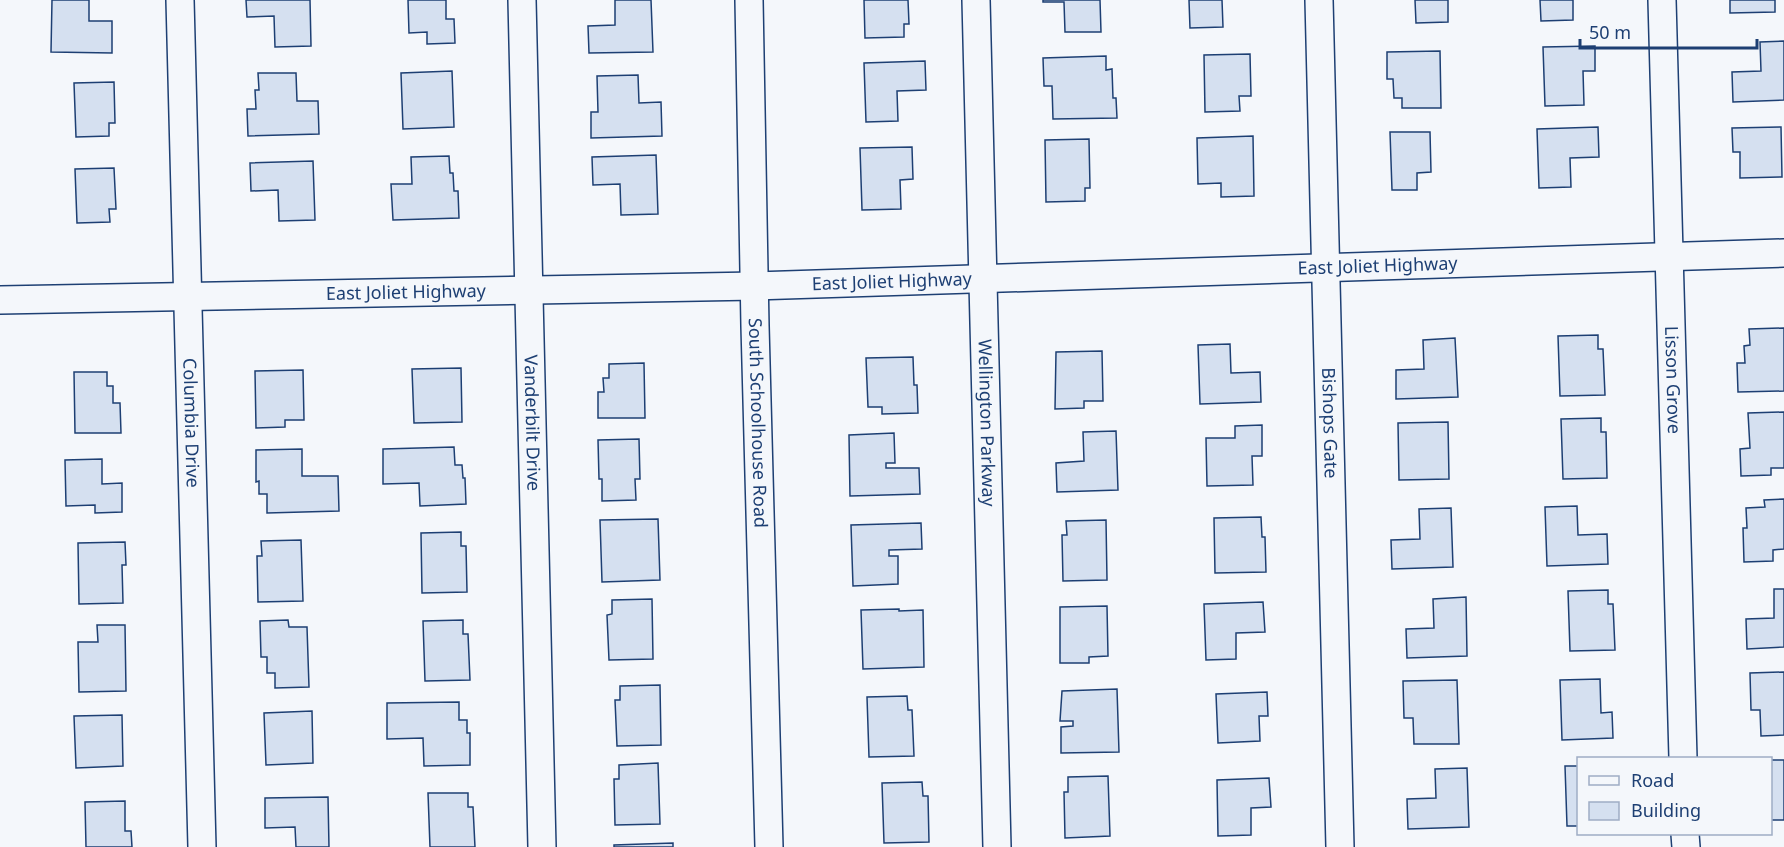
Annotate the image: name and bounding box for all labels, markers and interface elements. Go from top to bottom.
scale bar [1580,12,1757,50]
text: 50 m [1589,20,1631,44]
street label: East Joliet Highway [1297,250,1459,280]
street label: East Joliet Highway [811,266,973,295]
street label: East Joliet Highway [326,278,487,305]
street label: South Schoolhouse Road [744,318,773,528]
street label: Lisson Grove [1660,325,1687,434]
street label: Wellington Parkway [973,339,1002,508]
street label: Vanderbilt Drive [519,354,547,491]
street label: Columbia Drive [178,358,206,488]
street label: Bishops Gate [1317,367,1344,479]
legend [1577,757,1772,835]
text: Road [1631,768,1674,792]
text: Building [1631,798,1701,822]

